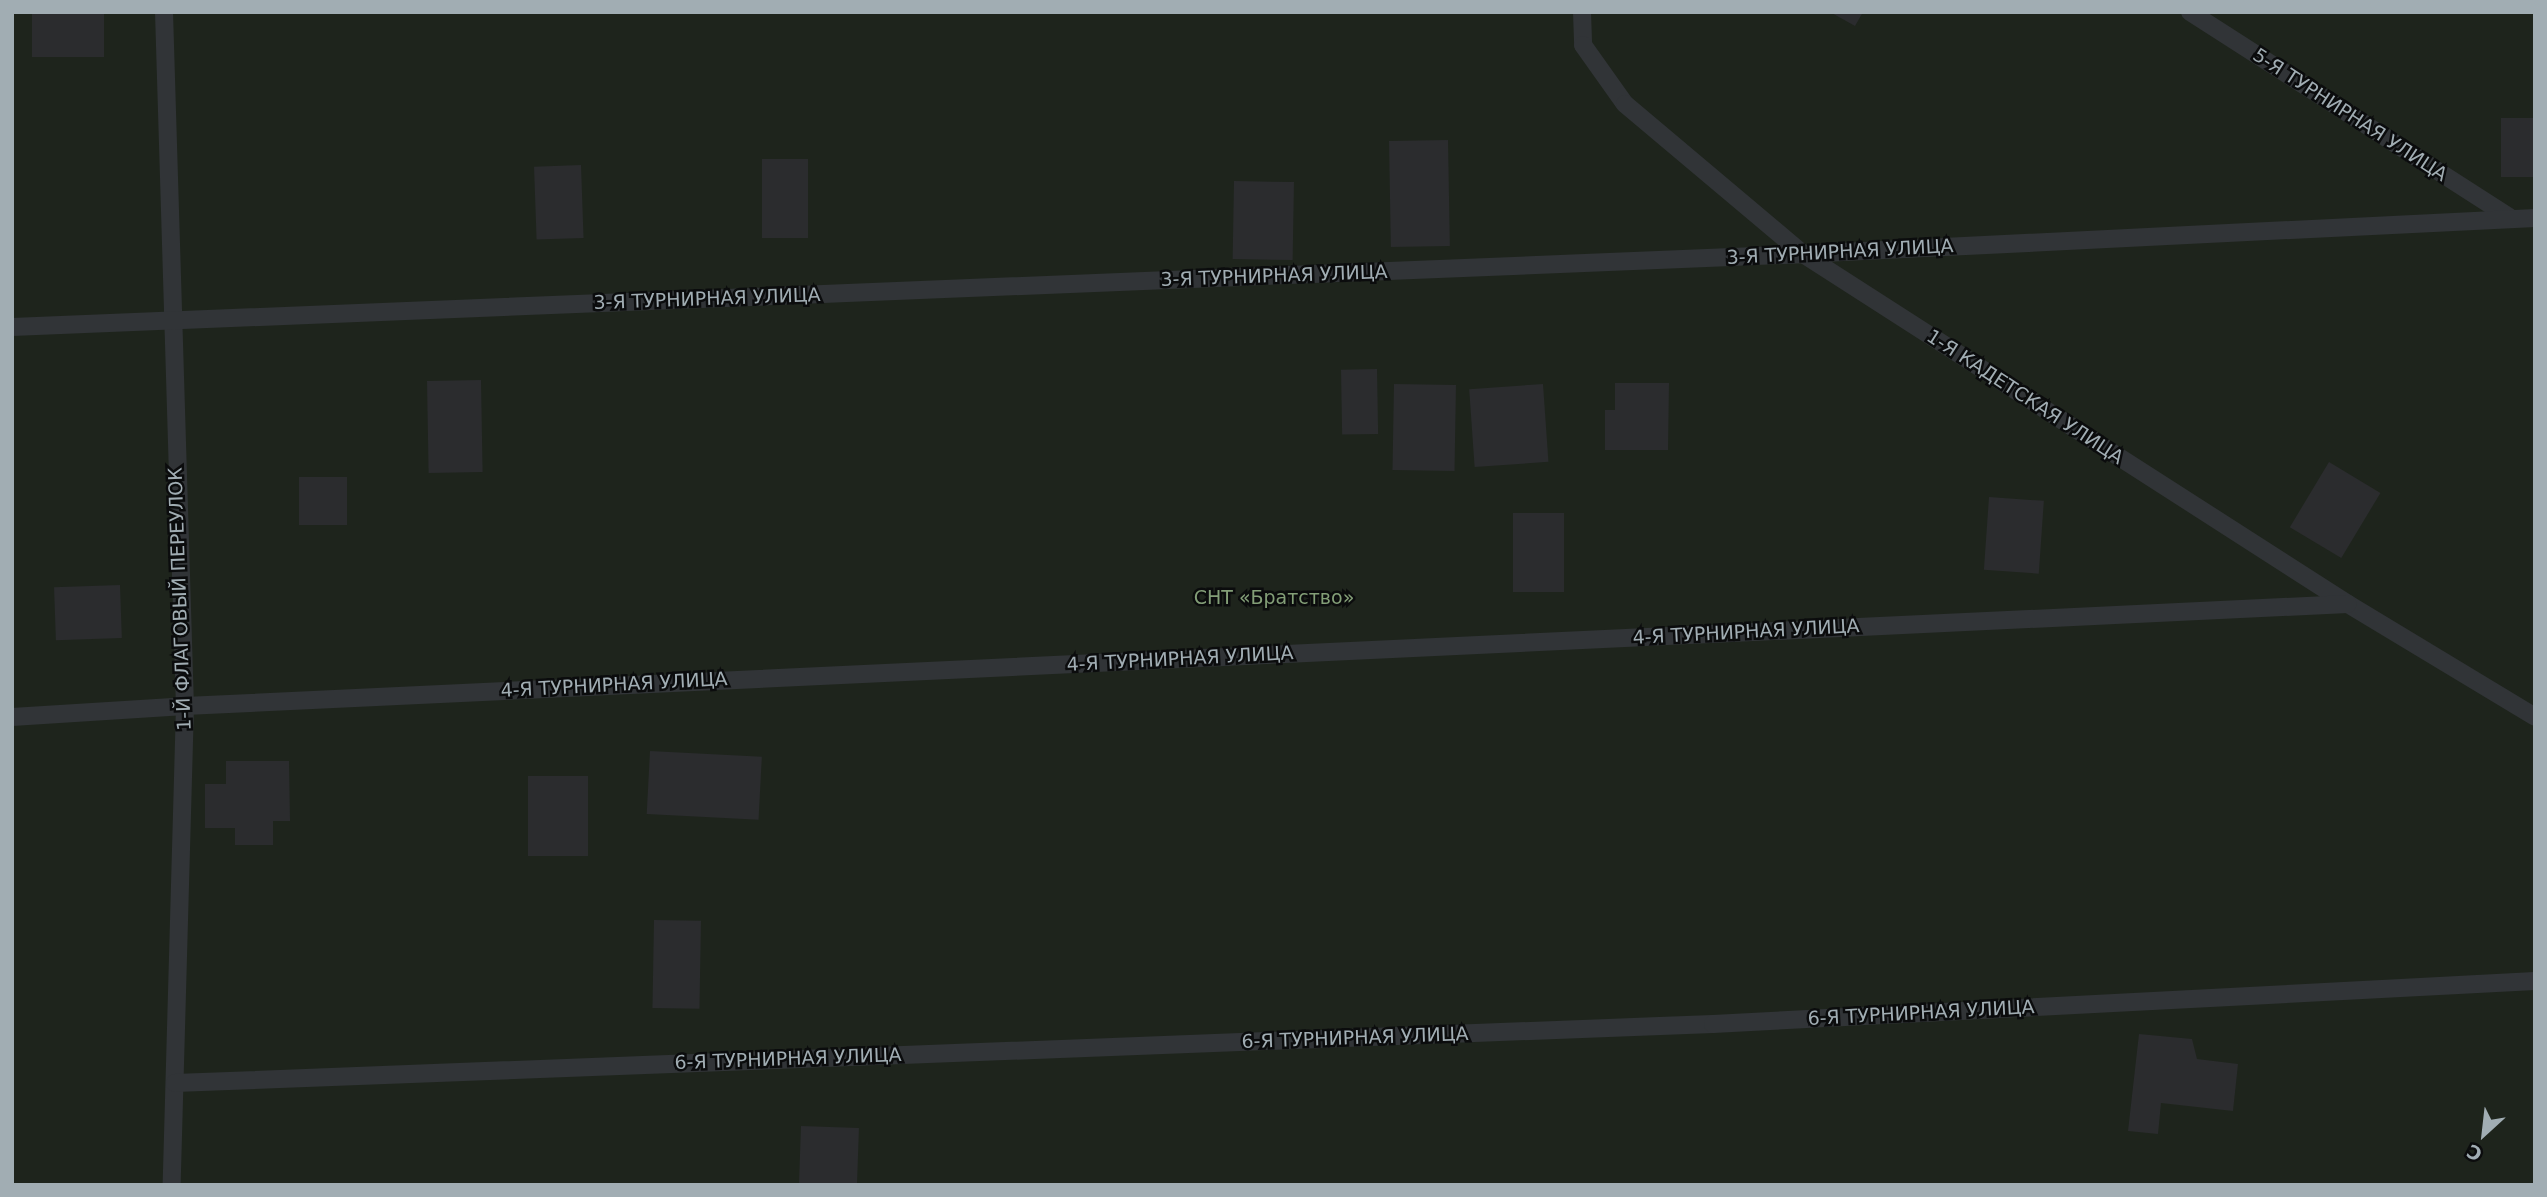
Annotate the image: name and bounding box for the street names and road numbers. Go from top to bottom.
street label: 5-Я ТУРНИРНАЯ УЛИЦА [2249,44,2451,186]
street label: 3-Я ТУРНИРНАЯ УЛИЦА [1726,235,1954,269]
street label: 3-Я ТУРНИРНАЯ УЛИЦА [1160,261,1388,291]
street label: 3-Я ТУРНИРНАЯ УЛИЦА [593,284,821,314]
street label: 1-Я КАДЕТСКАЯ УЛИЦА [1922,325,2128,469]
street label: 1-Й ФЛАГОВЫЙ ПЕРЕУЛОК [164,467,196,731]
street label: 4-Я ТУРНИРНАЯ УЛИЦА [1632,615,1860,649]
street label: 4-Я ТУРНИРНАЯ УЛИЦА [1066,642,1294,676]
street label: 4-Я ТУРНИРНАЯ УЛИЦА [500,668,728,702]
street label: 6-Я ТУРНИРНАЯ УЛИЦА [1807,996,2035,1030]
street label: 6-Я ТУРНИРНАЯ УЛИЦА [1241,1023,1469,1053]
street label: 6-Я ТУРНИРНАЯ УЛИЦА [674,1044,902,1074]

